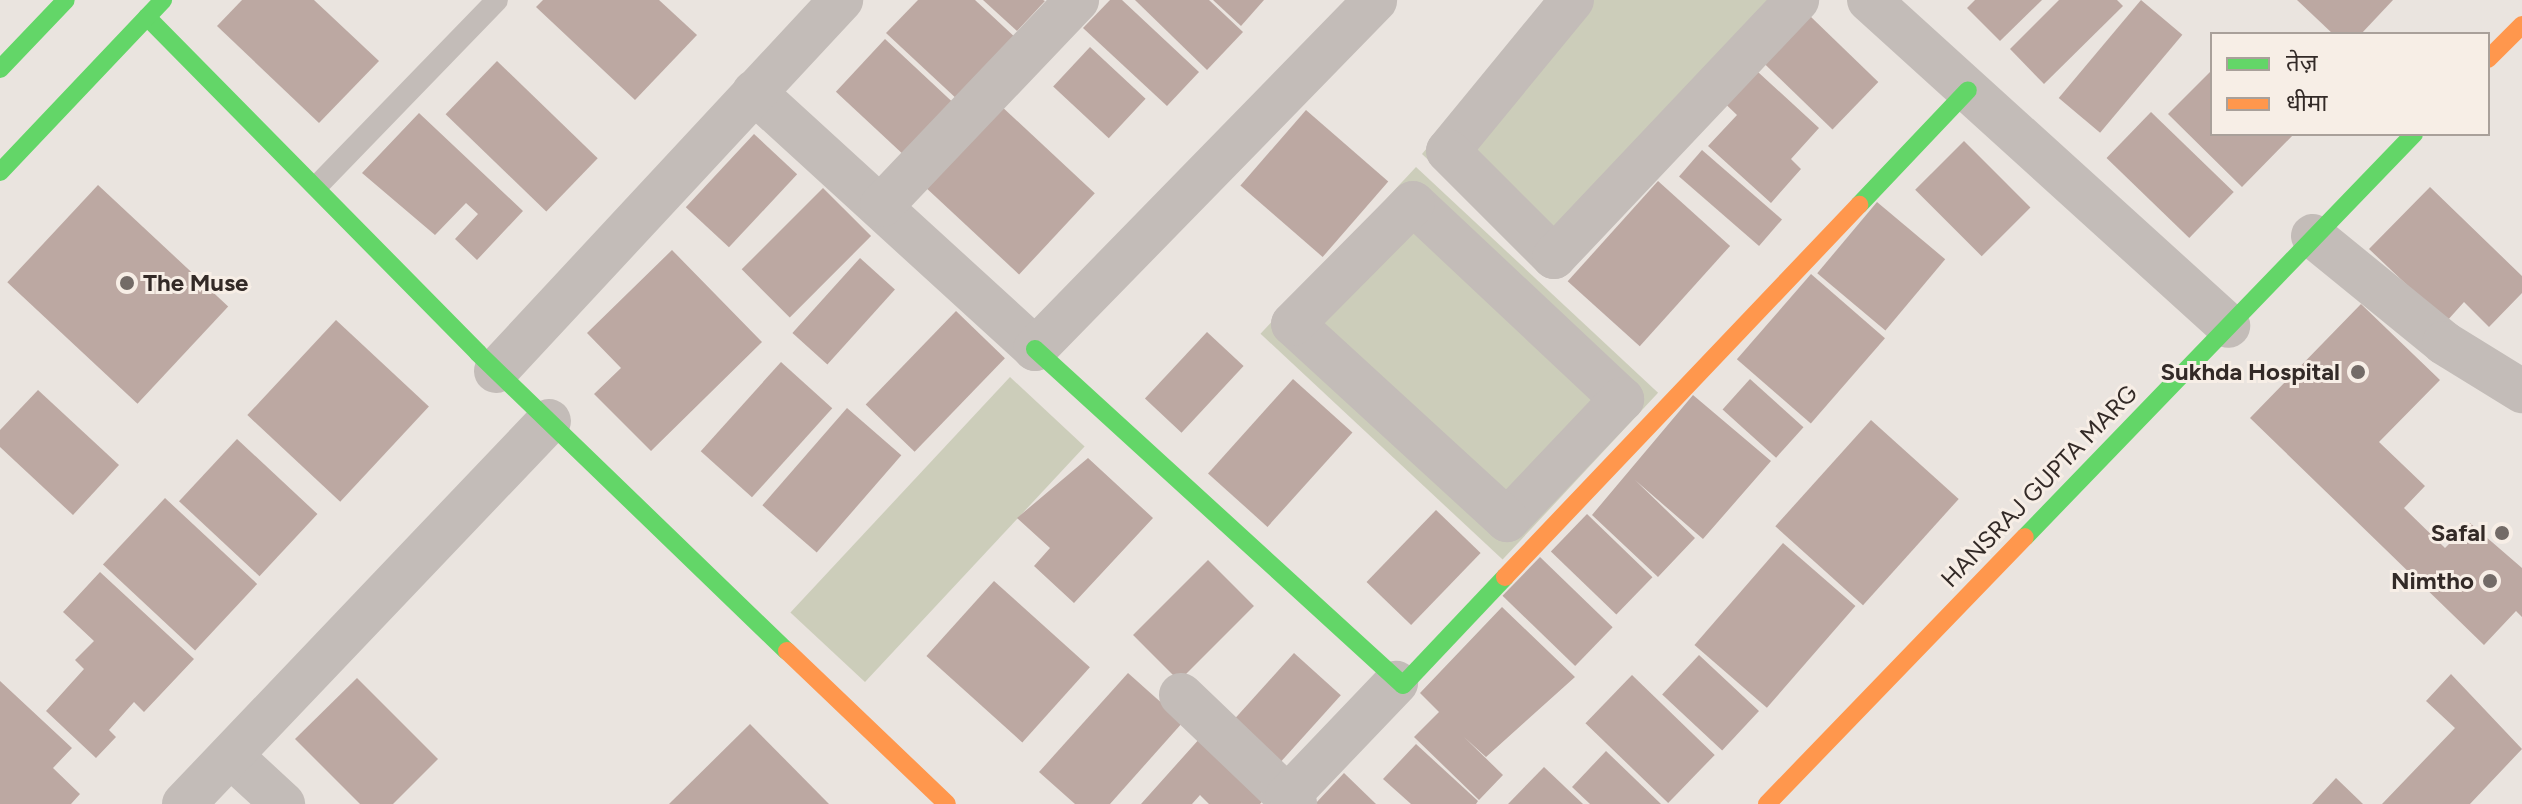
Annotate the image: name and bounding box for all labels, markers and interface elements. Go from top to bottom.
legend [2210,32,2490,136]
text: तेज़ [2286,48,2318,77]
text: धीमा [2286,88,2328,117]
place label: The Muse [143,269,248,297]
marker: The Muse [118,274,136,292]
place label: Sukhda Hospital [2160,358,2340,386]
marker: Sukhda Hospital [2347,361,2369,383]
street label: HANSRAJ GUPTA MARG [1935,379,2143,593]
place label: Safal [2431,519,2486,547]
marker: Safal [2493,524,2511,542]
place label: Nimtho [2391,567,2474,595]
marker: Nimtho [2481,572,2499,590]

